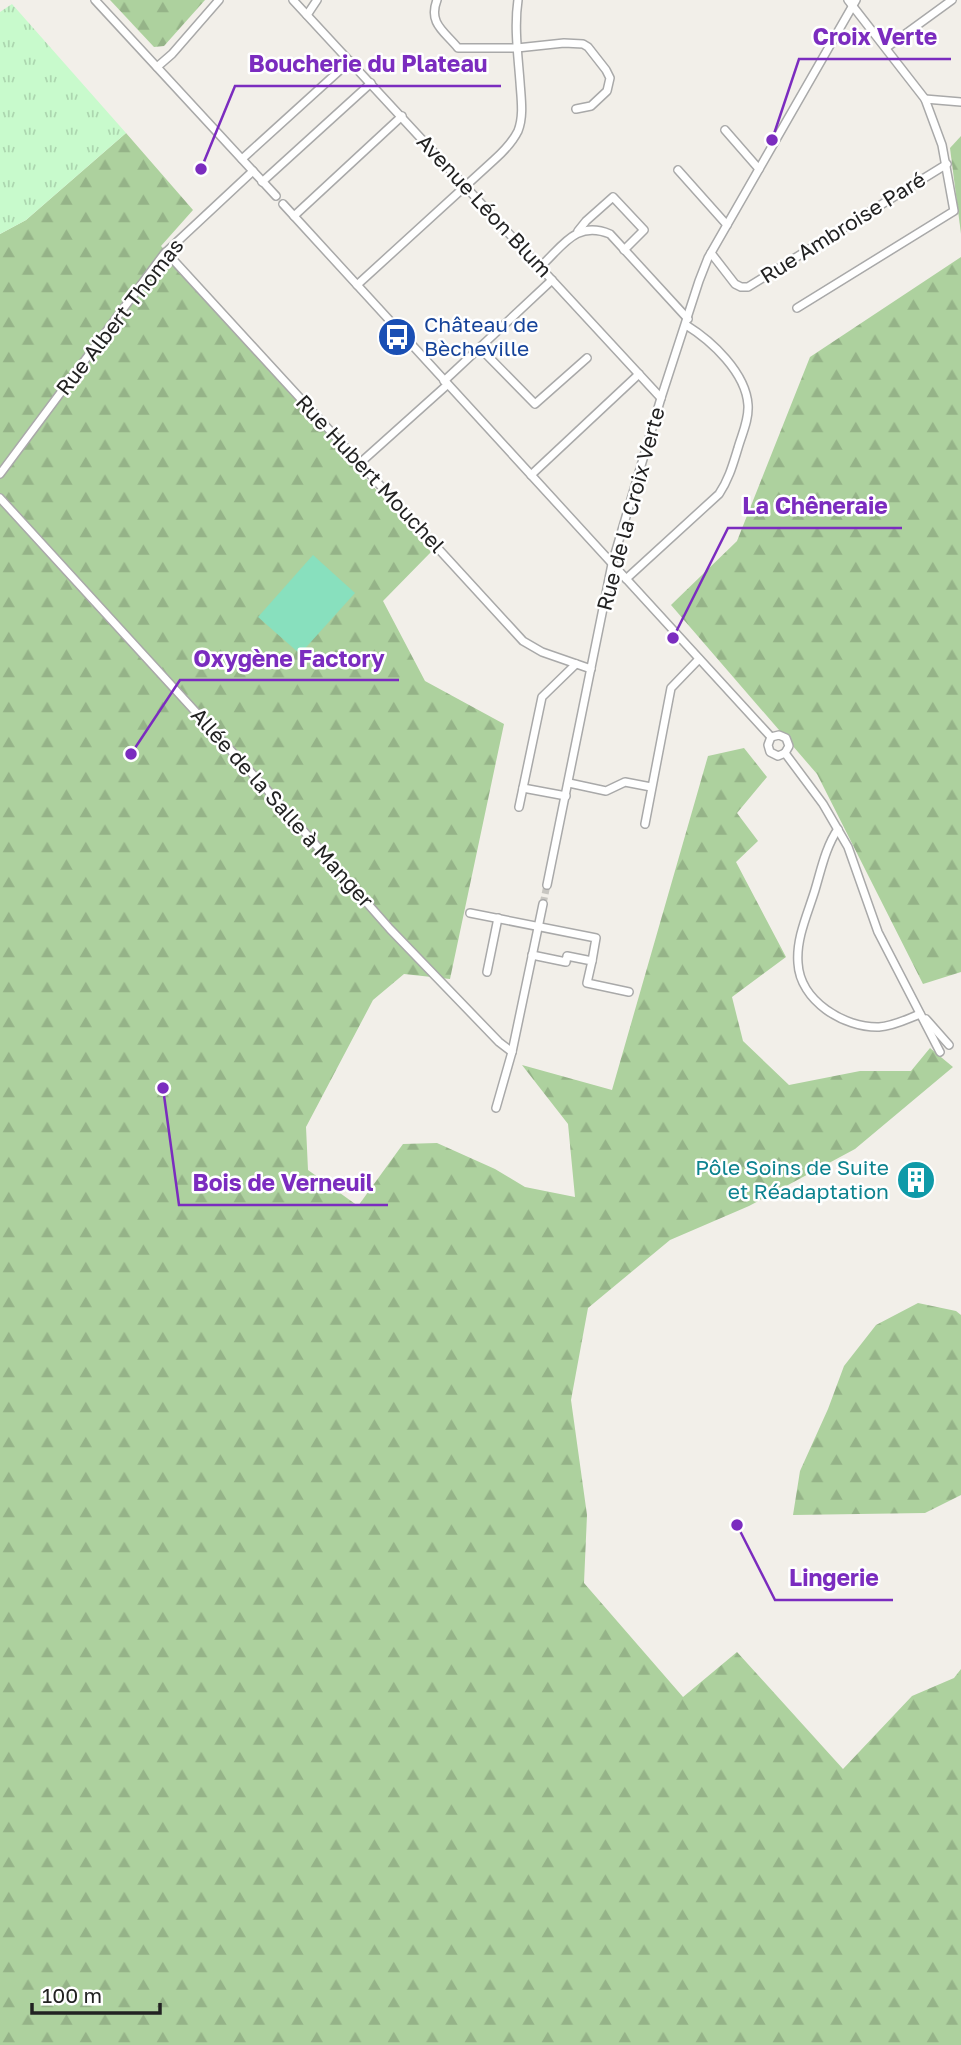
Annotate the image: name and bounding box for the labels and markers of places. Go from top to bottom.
callout: Croix Verte [799,15,951,59]
callout: Boucherie du Plateau [235,42,501,86]
place label: Château de Bècheville [424,311,538,361]
bus stop icon: Château de Bècheville [376,316,418,358]
callout: La Chêneraie [728,484,902,528]
callout: Oxygène Factory [180,636,399,680]
place label: Pôle Soins de Suite et Réadaptation [695,1154,889,1204]
building icon: Pôle Soins de Suite et Réadaptation [895,1159,937,1201]
callout: Bois de Verneuil [179,1161,388,1205]
callout: Lingerie [775,1556,893,1600]

